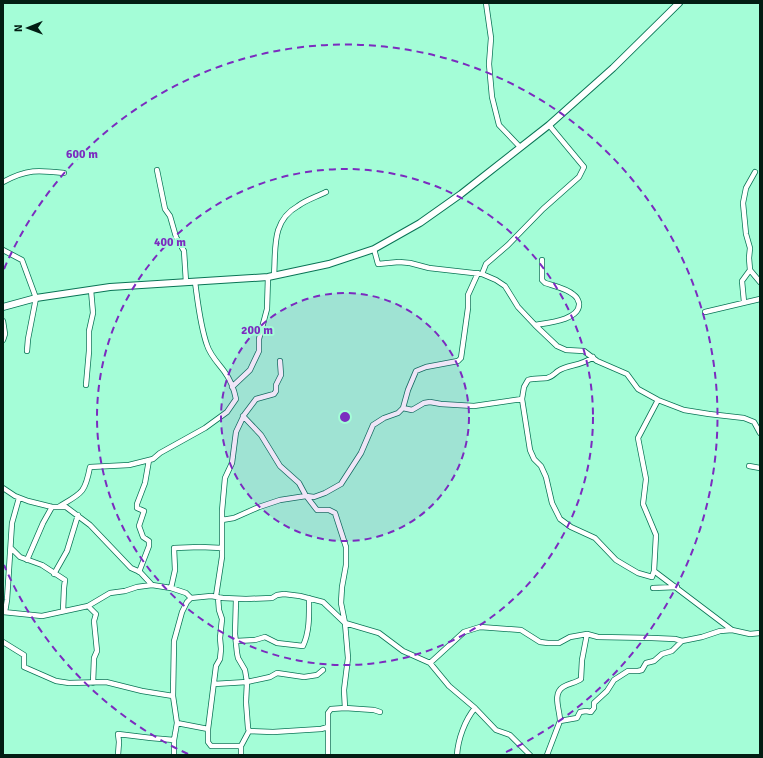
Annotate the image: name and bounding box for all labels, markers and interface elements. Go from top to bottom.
north arrow [8,8,48,48]
text: N [12,24,25,32]
text: 600 m [66,147,98,162]
text: 400 m [154,235,186,250]
text: 200 m [241,323,273,338]
centre of rings [338,410,352,424]

